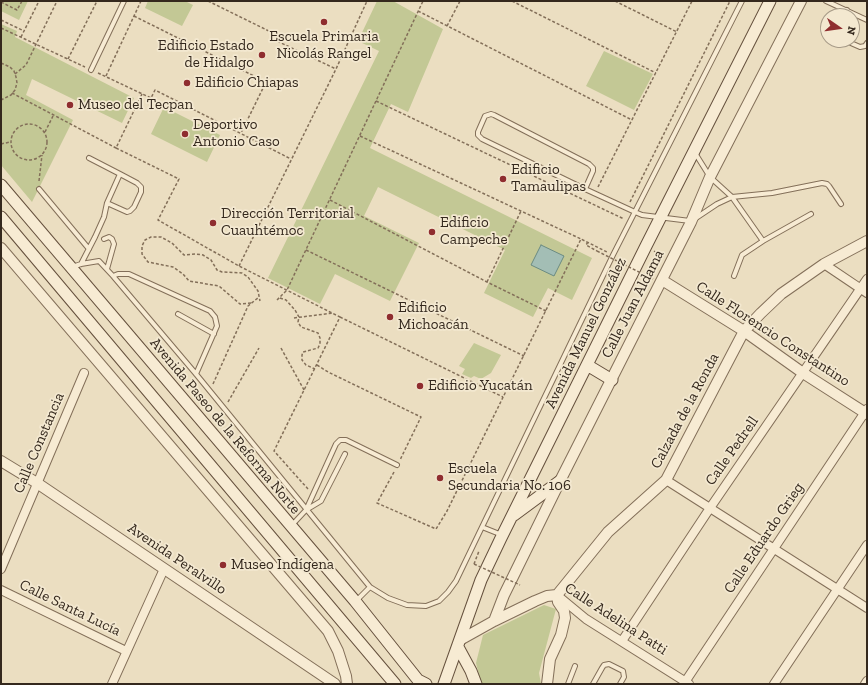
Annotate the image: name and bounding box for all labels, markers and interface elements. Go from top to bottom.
north arrow [820,8,860,48]
marker: Escuela Primaria Nicolás Rangel [319,17,329,27]
text: N [844,25,858,36]
place label: Escuela Primaria Nicolás Rangel [269,28,379,63]
place label: Edificio Estado de Hidalgo [158,37,254,72]
marker: Edificio Estado de Hidalgo [257,50,267,60]
place label: Edificio Chiapas [195,74,299,92]
marker: Edificio Chiapas [182,78,192,88]
place label: Museo del Tecpan [78,96,193,114]
marker: Museo del Tecpan [65,100,75,110]
place label: Deportivo Antonio Caso [193,116,280,151]
marker: Deportivo Antonio Caso [180,129,190,139]
place label: Edificio Tamaulipas [511,161,586,196]
marker: Edificio Tamaulipas [498,174,508,184]
place label: Dirección Territorial Cuauhtémoc [221,205,354,240]
place label: Edificio Campeche [440,214,508,249]
marker: Dirección Territorial Cuauhtémoc [208,218,218,228]
marker: Edificio Campeche [427,227,437,237]
street label: Calle Juan Aldama [598,247,668,361]
street label: Avenida Manuel González [542,255,630,411]
street label: Calle Florencio Constantino [693,278,853,390]
place label: Edificio Michoacán [398,299,468,334]
marker: Edificio Michoacán [385,312,395,322]
street label: Avenida Paseo de la Reforma Norte [146,334,304,518]
street label: Calzada de la Ronda [647,350,723,472]
place label: Edificio Yucatán [428,377,532,395]
marker: Edificio Yucatán [415,381,425,391]
street label: Calle Constancia [10,390,68,496]
street label: Calle Pedrell [702,413,762,489]
place label: Escuela Secundaria No. 106 [448,460,571,495]
marker: Escuela Secundaria No. 106 [435,473,445,483]
street label: Calle Eduardo Grieg [720,479,808,597]
street label: Avenida Peralvillo [124,519,230,599]
place label: Museo Indígena [231,556,334,574]
marker: Museo Indígena [218,560,228,570]
street label: Calle Santa Lucía [17,576,123,640]
street label: Calle Adelina Patti [561,579,671,659]

